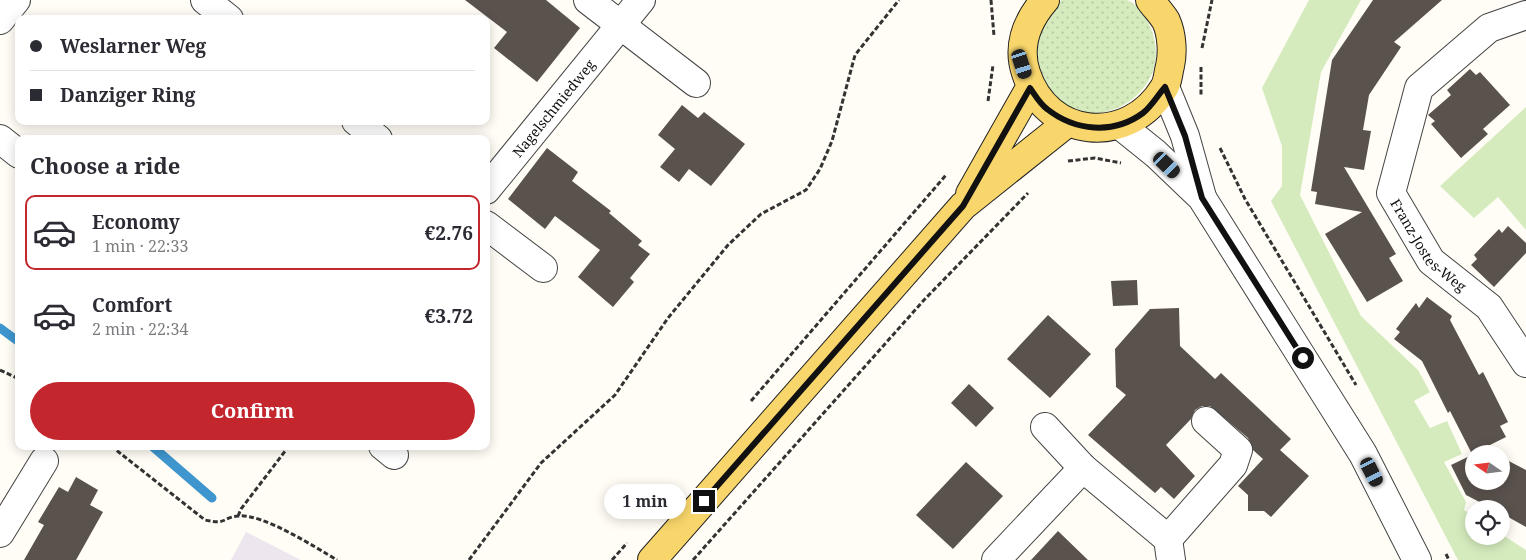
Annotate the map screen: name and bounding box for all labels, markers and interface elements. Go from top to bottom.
text: Weslarner Weg [60,33,206,59]
car [1010,47,1033,81]
street label: Nagelschmiedweg [507,55,599,161]
text: Danziger Ring [60,82,195,108]
car [1151,149,1183,181]
text: Choose a ride [30,150,180,180]
street label: Franz-Jostes-Weg [1387,195,1471,296]
text: Economy [92,209,180,235]
icon: car [32,210,77,255]
text: €2.76 [425,220,473,246]
text: 1 min · 22:33 [92,235,188,257]
text: Comfort [92,292,172,318]
icon: car [32,293,77,338]
text: €3.72 [425,303,473,329]
text: 2 min · 22:34 [92,318,188,340]
route start [1292,347,1314,369]
button: Confirm [30,382,475,440]
north arrow [1465,445,1510,490]
map controls [1465,445,1510,545]
car [1358,455,1385,489]
callout: 1 min [604,484,686,518]
text: 1 min [622,490,668,512]
route end [693,490,715,512]
button: locate [1465,500,1510,545]

